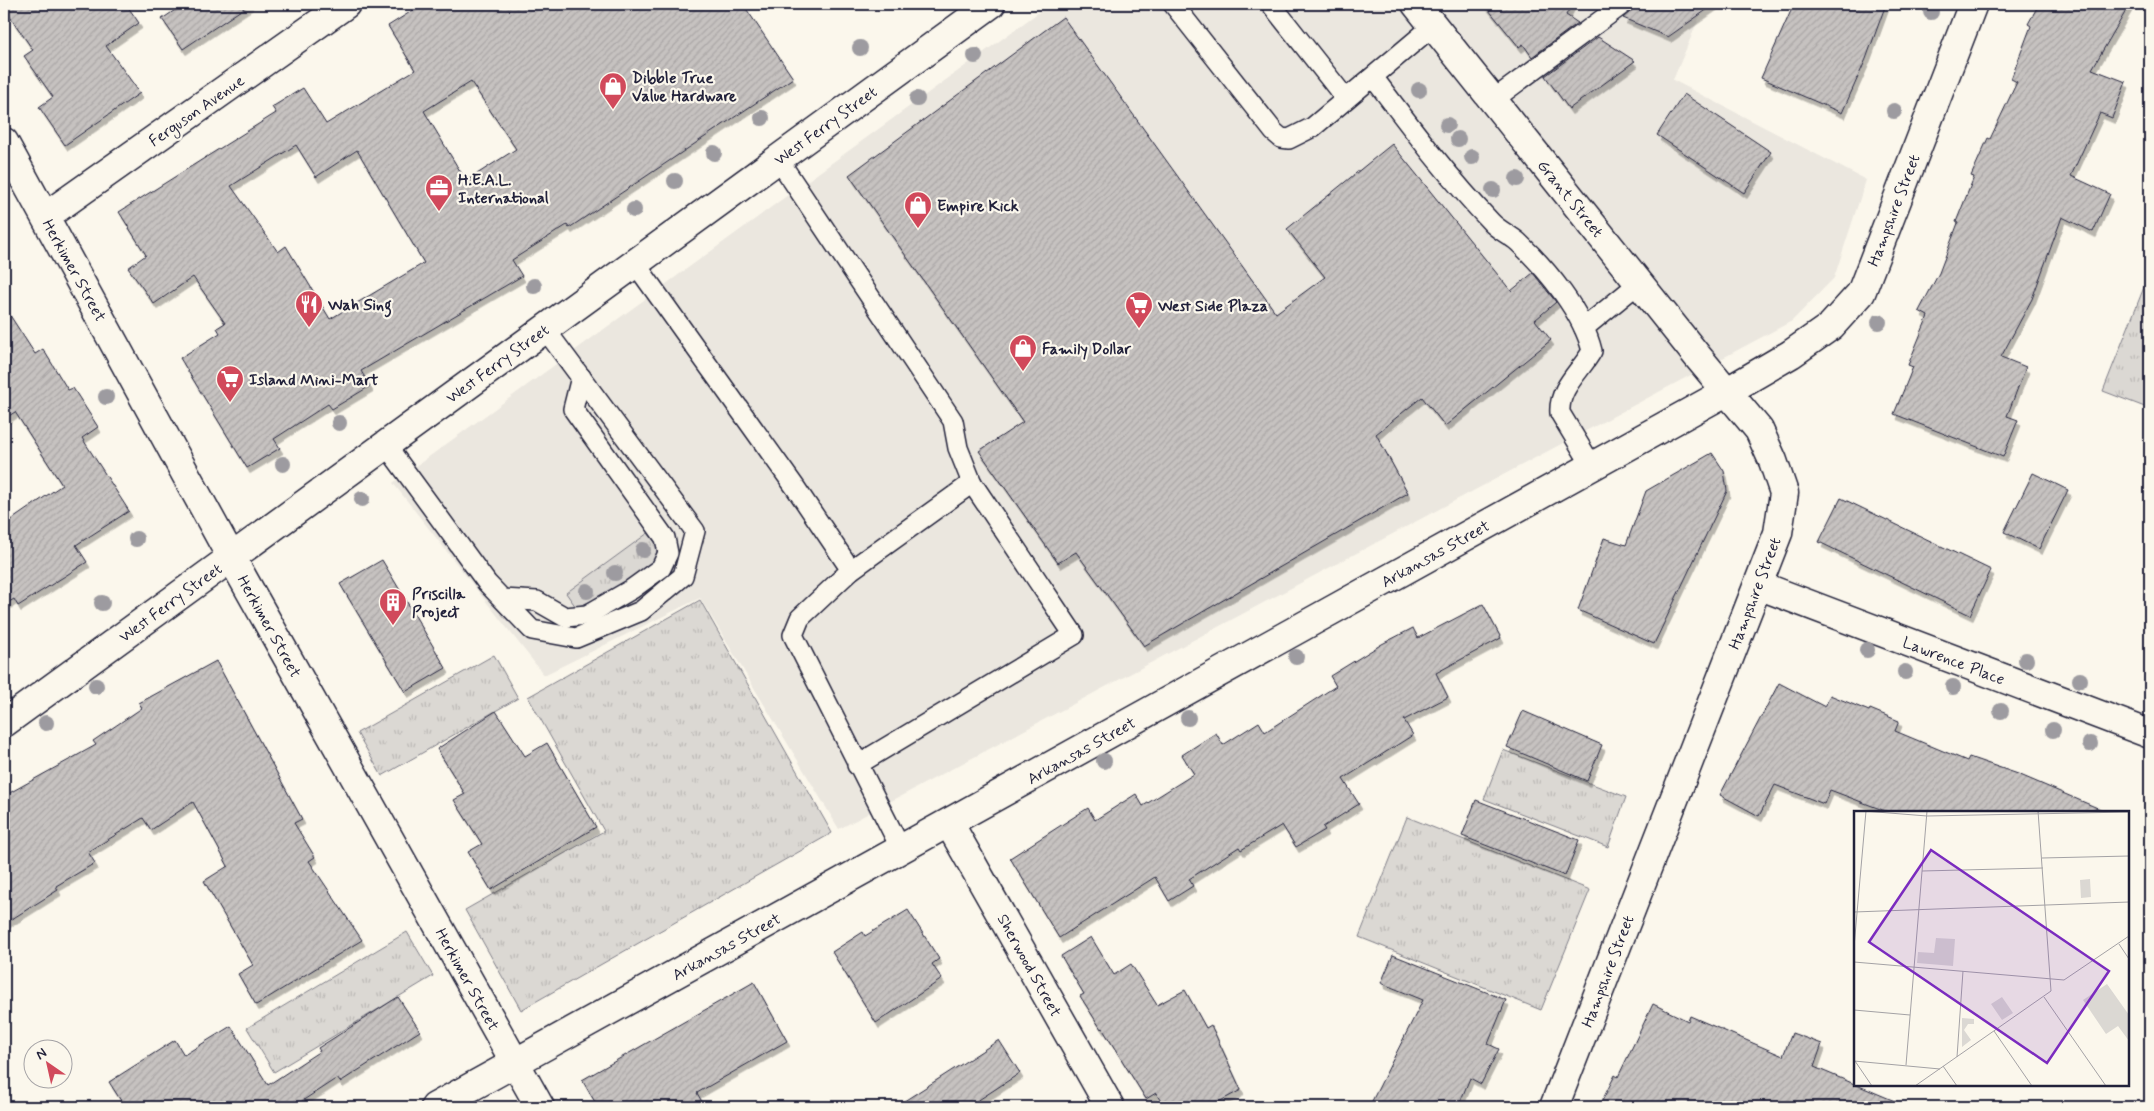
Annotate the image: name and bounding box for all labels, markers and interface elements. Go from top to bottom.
place label: Dibble True Value Hardware [632,68,737,107]
street label: Ferguson Avenue [145,70,250,153]
shop icon: Dibble True Value Hardware [598,71,628,110]
street label: West Ferry Street [770,82,882,171]
street label: Hampshire Street [1863,151,1925,270]
street label: Grant Street [1532,156,1608,242]
place label: H.E.A.L. International [458,170,549,209]
office icon: H.E.A.L. International [424,173,454,212]
shop icon: Empire Kick [903,190,933,229]
place label: Empire Kick [937,196,1019,217]
street label: Herkimer Street [37,216,111,326]
restaurant icon: Wah Sing [294,289,324,328]
supermarket icon: West Side Plaza [1124,290,1154,329]
place label: Wah Sing [327,295,392,318]
place label: West Side Plaza [1157,296,1268,317]
street label: West Ferry Street [442,320,554,409]
shop icon: Family Dollar [1008,333,1038,372]
place label: Family Dollar [1042,339,1131,360]
supermarket icon: Island Mini-Mart [215,364,245,403]
place label: Island Mini-Mart [249,370,379,391]
street label: Arkansas Street [1378,516,1494,593]
street label: Hampshire Street [1724,534,1786,653]
street label: West Ferry Street [115,559,227,648]
street label: Herkimer Street [232,572,306,682]
place label: Priscilla Project [412,584,465,623]
building icon: Priscilla Project [378,587,408,626]
street label: Lawrence Place [1899,632,2008,691]
street label: Arkansas Street [1024,713,1140,790]
inset map [1854,811,2129,1086]
street label: Arkansas Street [669,909,785,986]
street label: Sherwood Street [992,910,1066,1021]
street label: Hampshire Street [1577,912,1639,1031]
street label: Herkimer Street [430,925,504,1035]
north arrow [22,1038,72,1088]
text: N [32,1044,50,1064]

